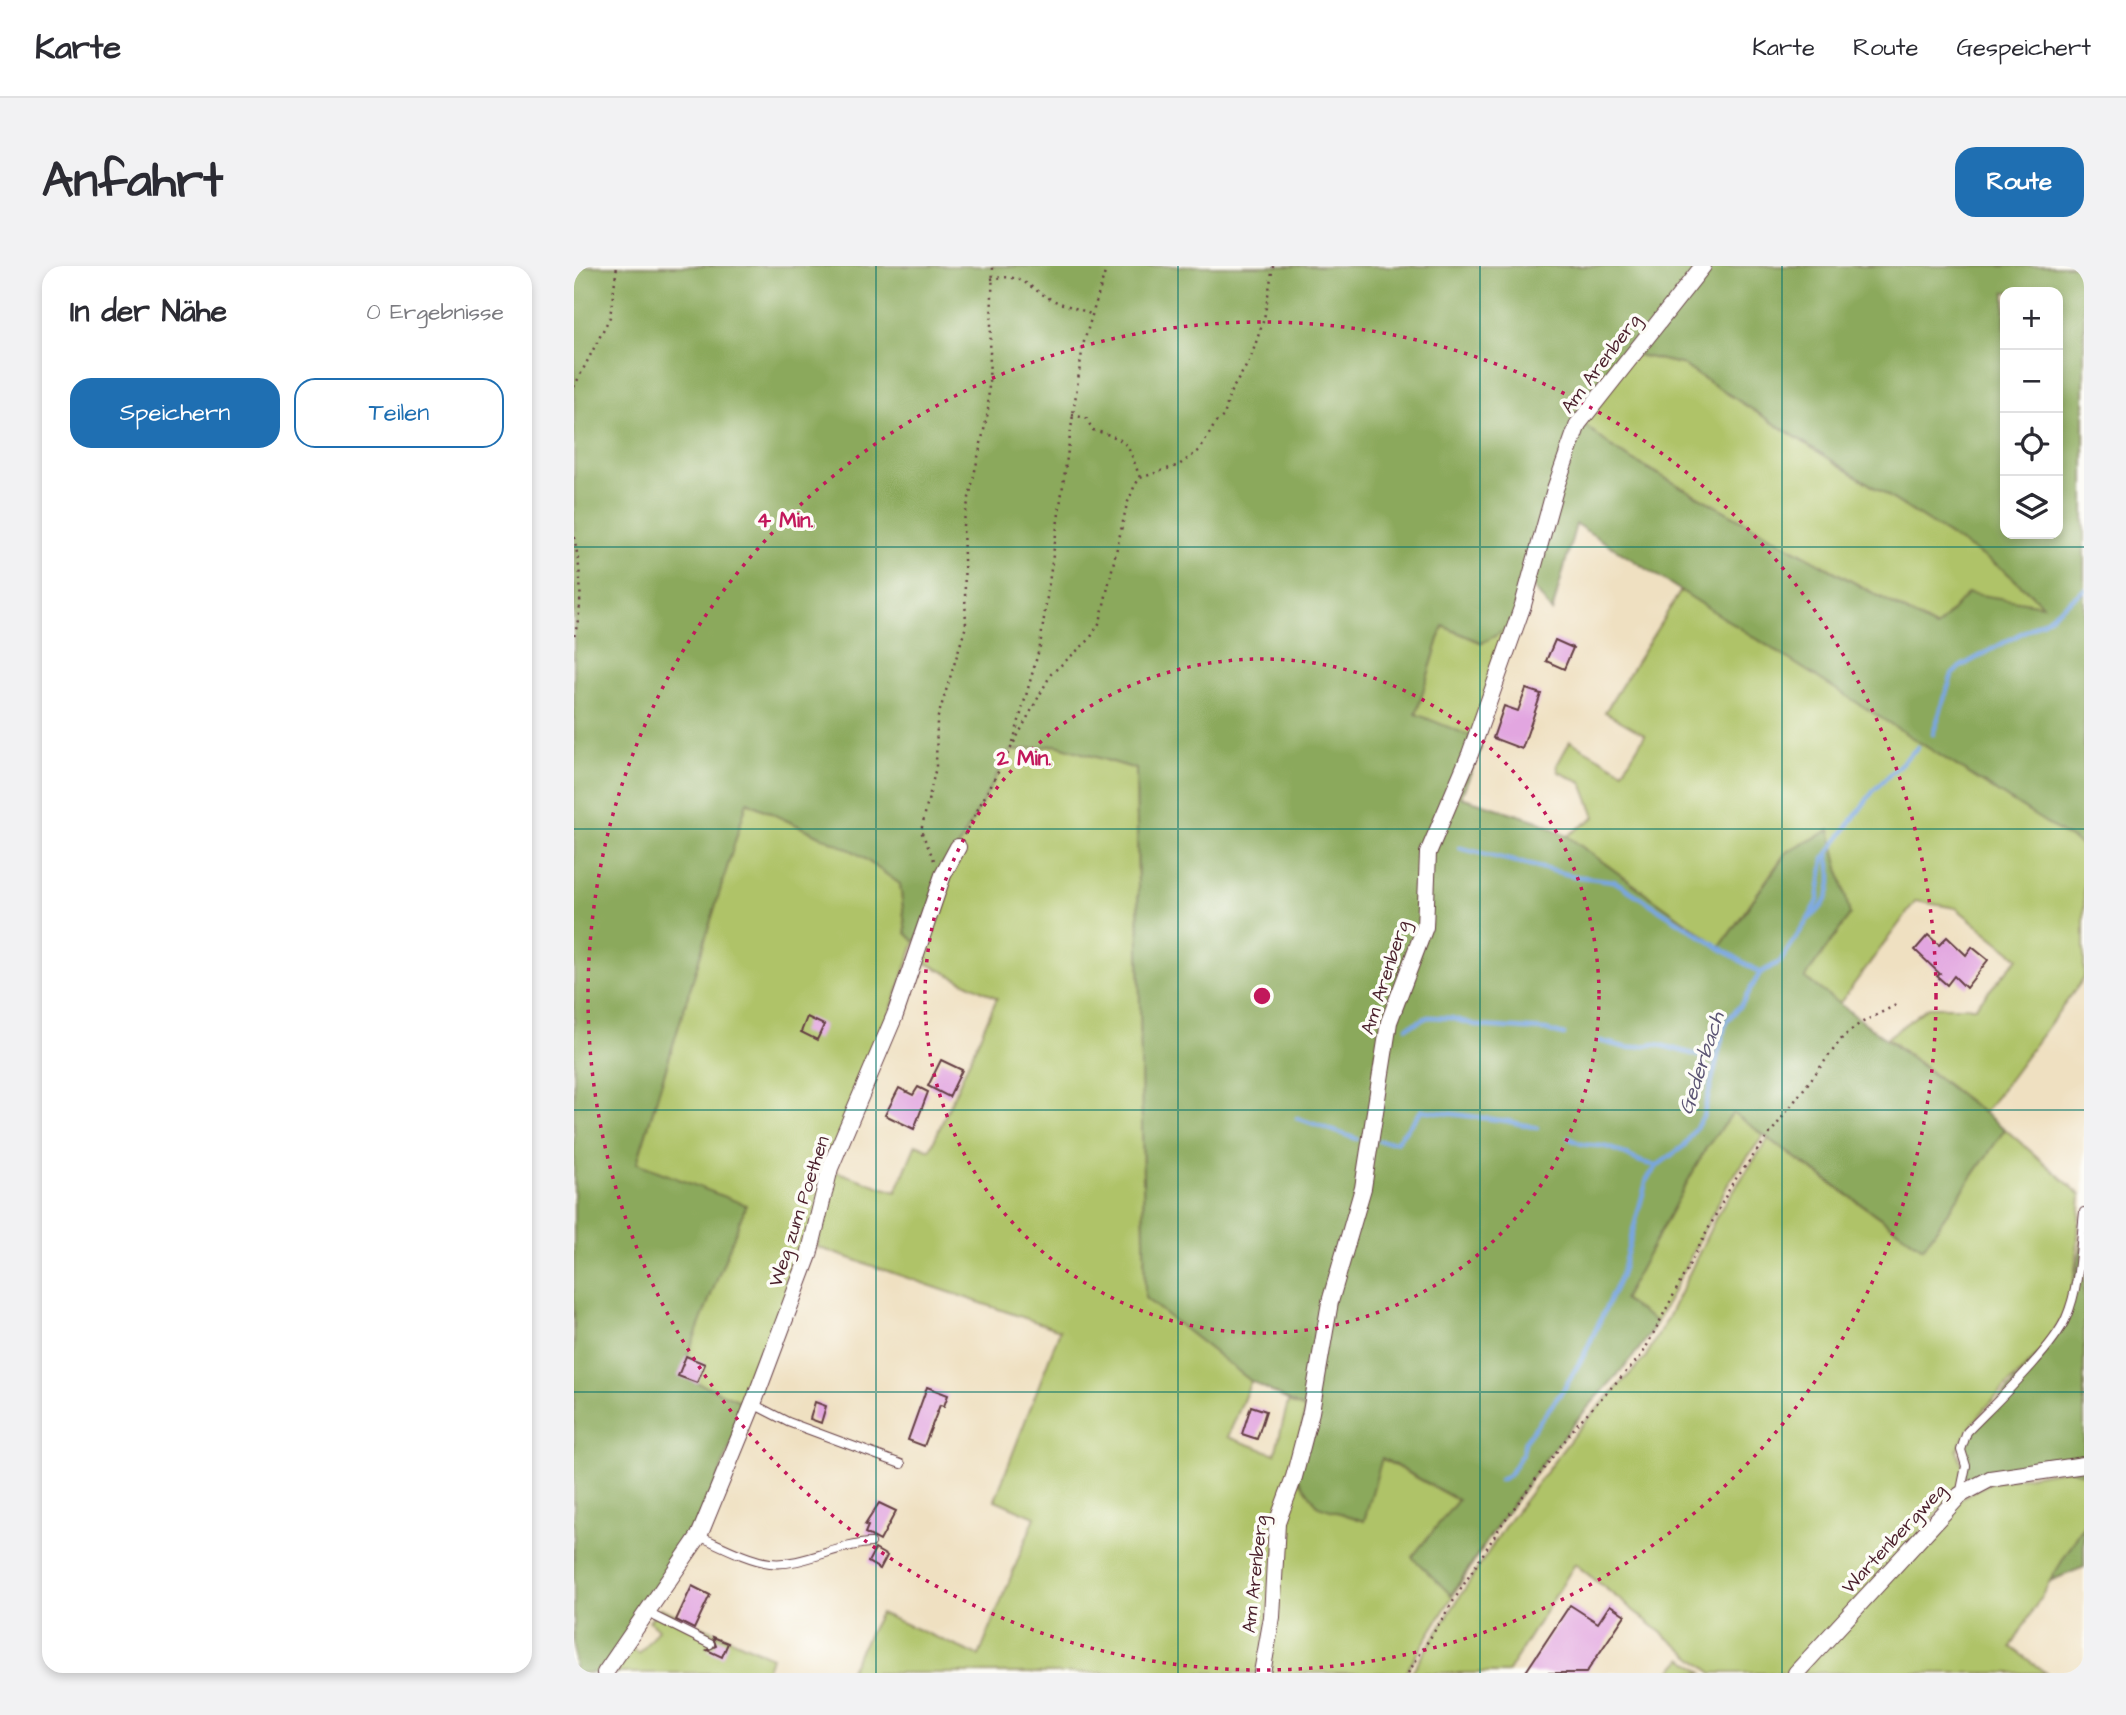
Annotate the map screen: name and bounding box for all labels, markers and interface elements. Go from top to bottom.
text: Karte [35,25,121,71]
text: Karte [1752,31,1815,65]
text: Route [1853,31,1918,65]
text: Gespeichert [1956,31,2091,65]
button: Route [1955,147,2084,217]
text: Anfahrt [42,148,223,216]
map controls [2000,287,2063,539]
button: + [2000,287,2063,350]
text: In der Nähe [70,291,227,333]
text: 0 Ergebnisse [366,296,504,328]
street label: Am Arenberg [1555,308,1648,420]
button: − [2000,350,2063,413]
button: Speichern [70,378,280,448]
button: Teilen [294,378,504,448]
button: locate [2000,413,2063,476]
button: layers [2000,476,2063,539]
text: 4 Min. [757,506,813,535]
text: 2 Min. [996,744,1051,773]
street label: Am Arenberg [1354,917,1418,1038]
centre of rings [1250,984,1274,1008]
water label: Gederbach [1671,1007,1732,1118]
street label: Weg zum Poethen [762,1133,837,1291]
street label: Wartenbergweg [1836,1478,1953,1601]
street label: Am Arenberg [1236,1514,1276,1634]

